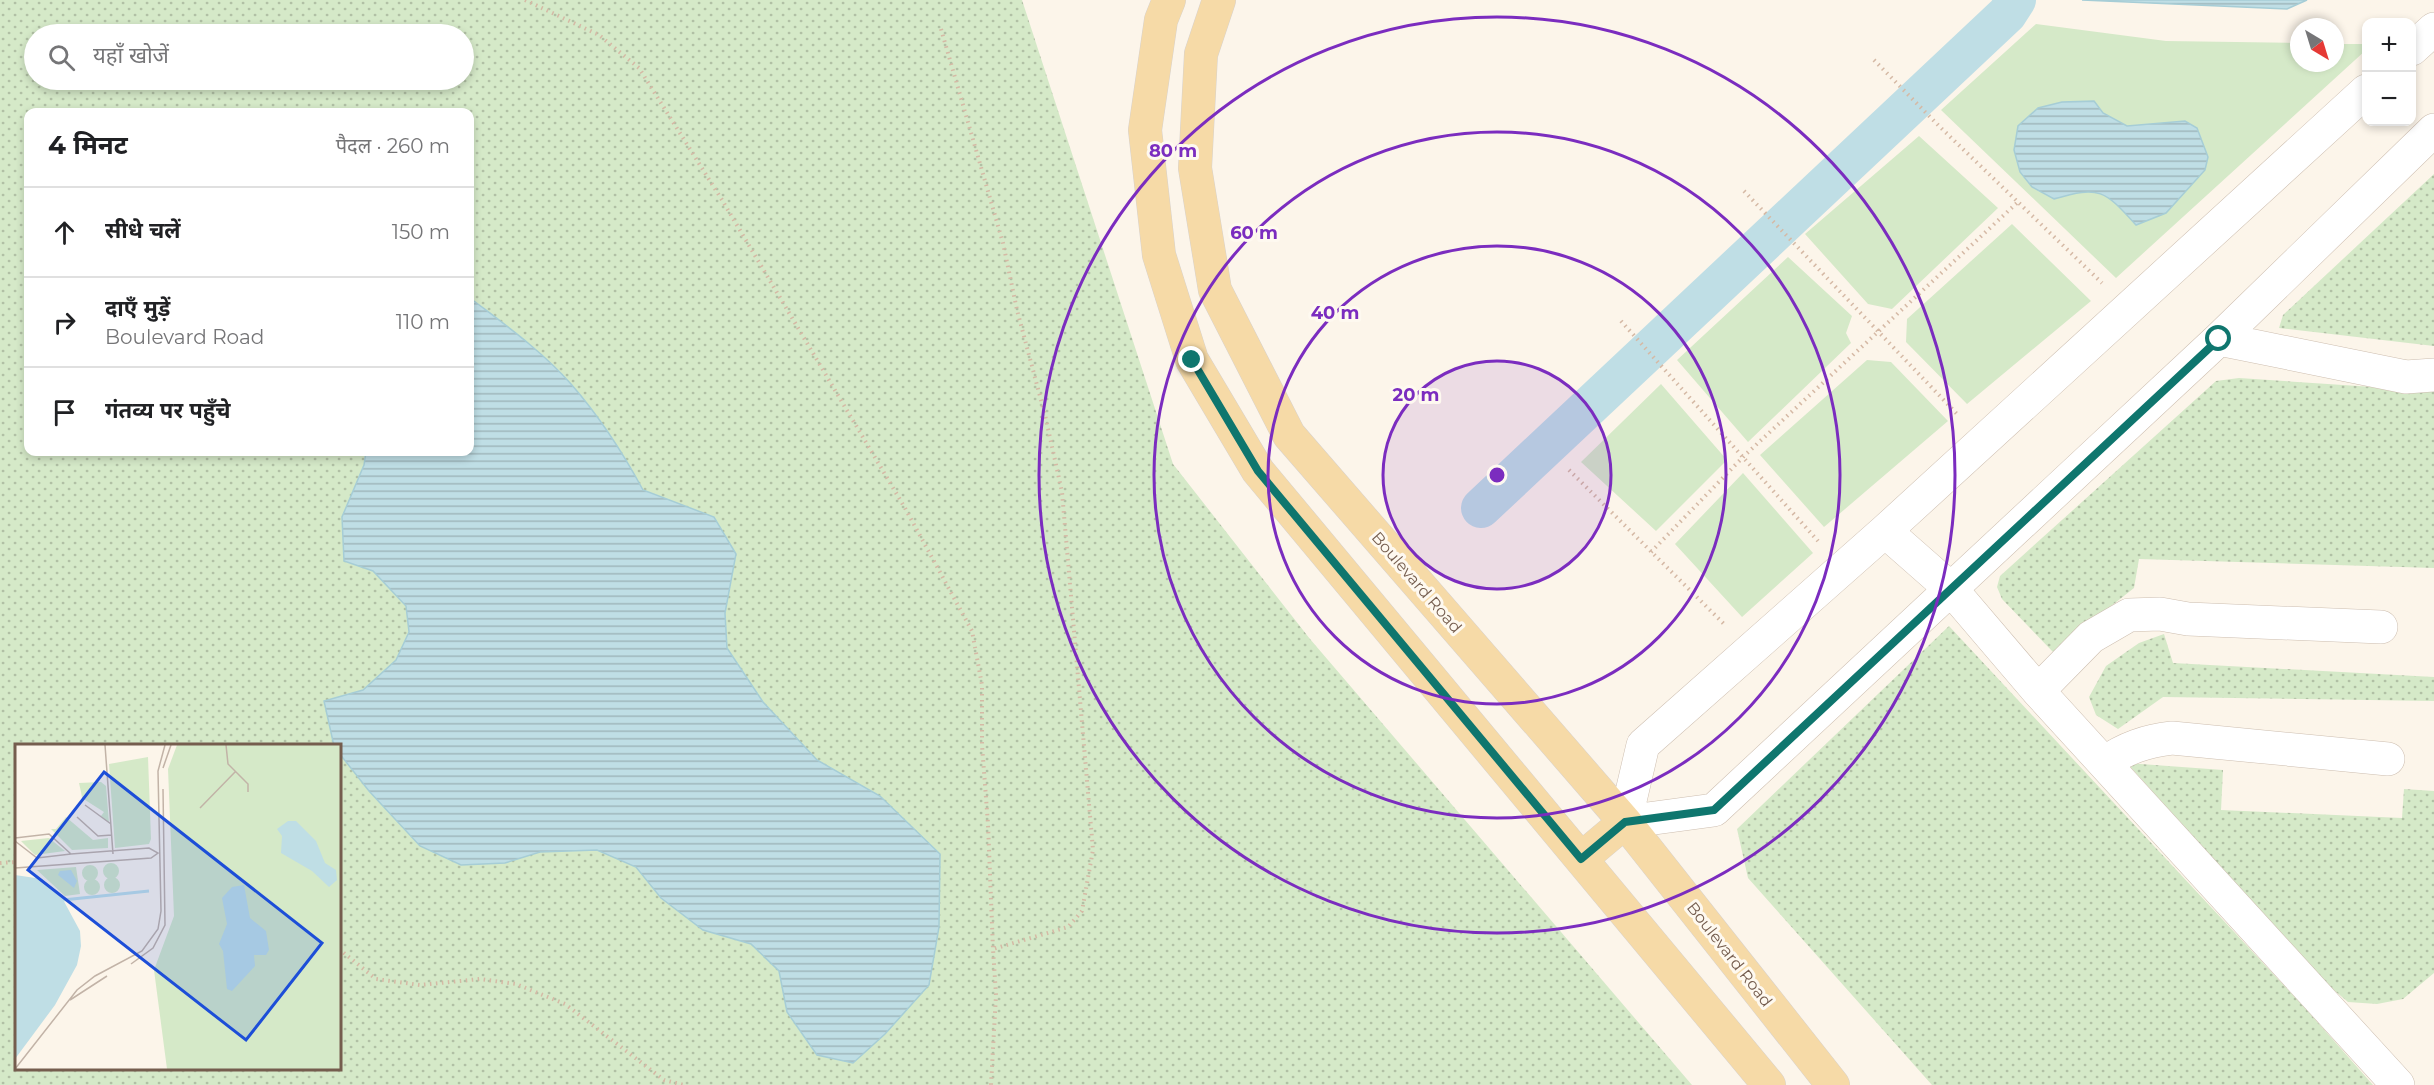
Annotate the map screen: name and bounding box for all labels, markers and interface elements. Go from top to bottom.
north arrow [2290,18,2344,72]
map controls [2362,18,2416,126]
button: + [2362,18,2416,72]
search box [24,24,474,90]
icon: search [45,41,78,74]
text: यहाँ खोजें [93,42,169,69]
button: − [2362,72,2416,126]
text: 4 मिनट [48,129,128,161]
text: पैदल · 260 m [336,134,450,158]
text: 80 m [1149,140,1197,162]
icon: ahead [48,216,81,249]
text: सीधे चलें [105,217,181,244]
text: 150 m [392,220,450,244]
text: 60 m [1230,222,1278,244]
text: दाएँ मुड़ें [105,295,170,322]
text: 40 m [1311,302,1359,324]
icon: right [48,306,81,339]
text: 110 m [396,310,450,334]
text: Boulevard Road [105,325,264,349]
route start [2205,325,2231,351]
route end [1178,346,1204,372]
text: 20 m [1393,384,1439,406]
icon: arrive [48,396,81,429]
text: गंतव्य पर पहुँचे [105,397,231,424]
centre of rings [1487,465,1507,485]
street label: Boulevard Road [1368,528,1466,637]
inset map [15,744,340,1070]
street label: Boulevard Road [1683,898,1776,1010]

